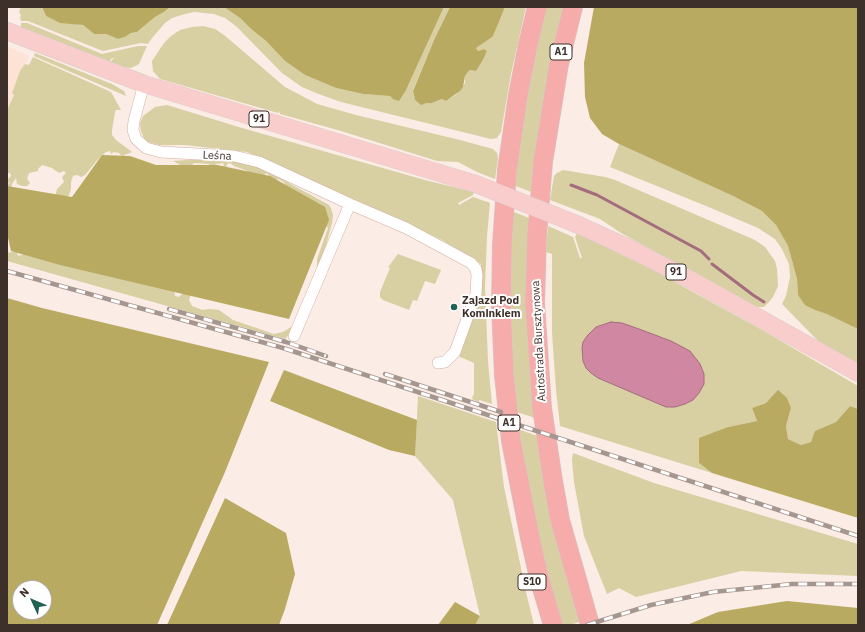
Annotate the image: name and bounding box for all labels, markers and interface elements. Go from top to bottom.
road number: A1 [550,44,572,60]
road number: 91 [249,111,269,127]
street label: Leśna [202,149,232,163]
road number: 91 [666,264,686,280]
street label: Autostrada Bursztynowa [529,280,549,402]
place label: Zajazd Pod Kominkiem [462,294,521,320]
marker: Zajazd Pod Kominkiem [449,302,459,312]
road number: A1 [498,415,520,431]
road number: S10 [518,574,546,590]
north arrow [12,580,52,620]
text: N [16,585,32,600]

